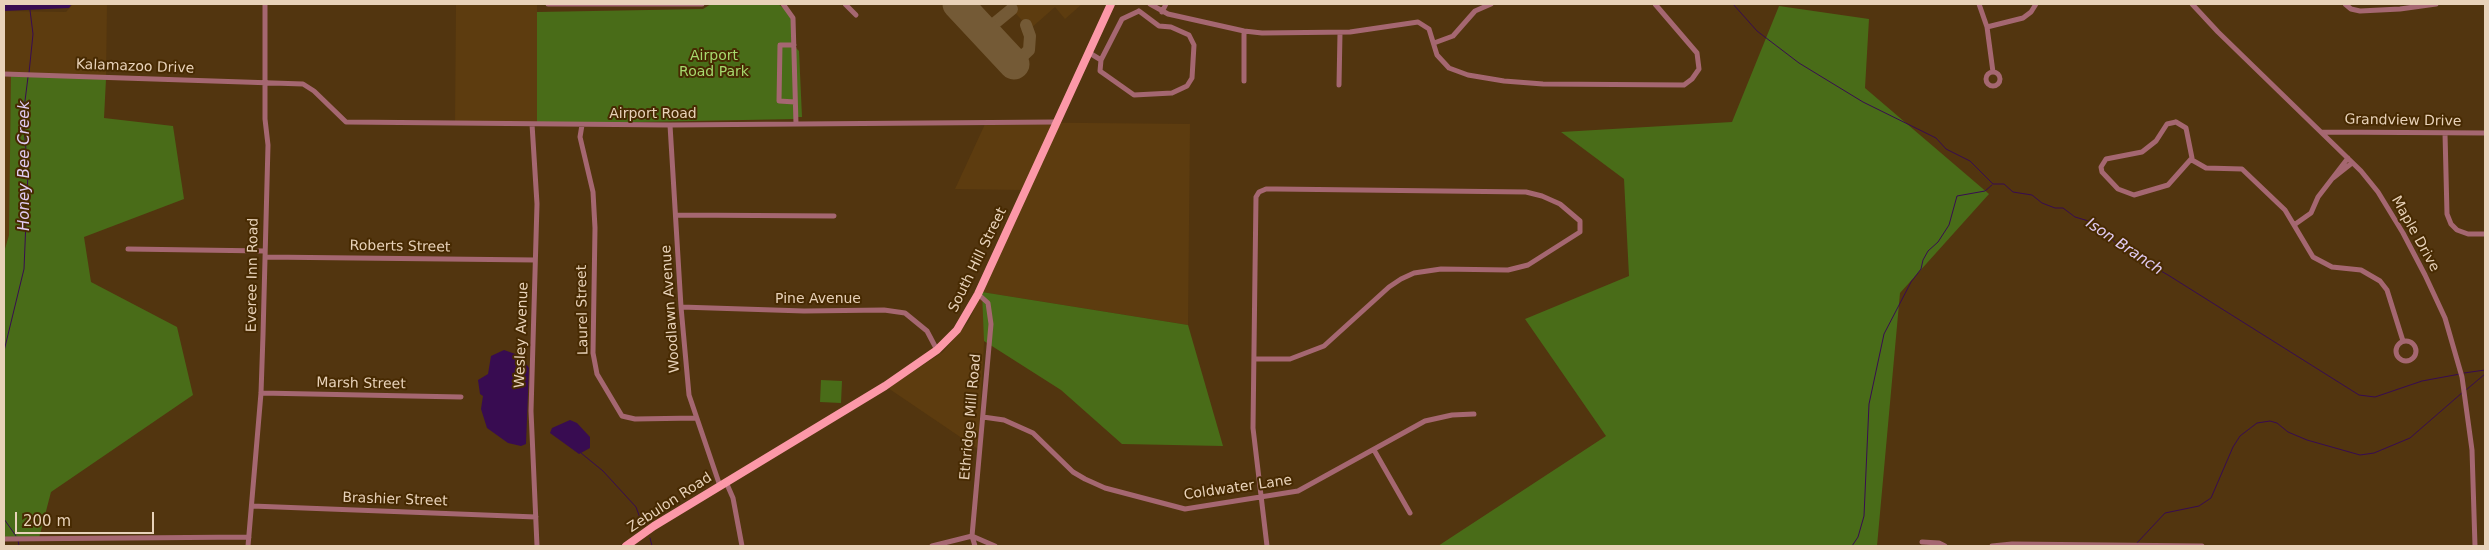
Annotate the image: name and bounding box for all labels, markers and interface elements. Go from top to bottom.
park label: Airport Road Park [679,48,749,80]
street label: Kalamazoo Drive [76,57,194,77]
water label: Honey Bee Creek [16,101,34,231]
street label: Airport Road [609,106,697,122]
street label: Grandview Drive [2344,112,2462,130]
street label: Maple Drive [2387,193,2443,275]
street label: South Hill Street [945,205,1011,315]
water label: Ison Branch [2082,215,2166,279]
street label: Everee Inn Road [244,218,262,332]
street label: Roberts Street [350,238,450,256]
street label: Woodlawn Avenue [658,244,684,374]
street label: Laurel Street [574,265,592,355]
street label: Wesley Avenue [512,282,532,388]
street label: Pine Avenue [775,291,861,307]
street label: Ethridge Mill Road [957,353,985,481]
street label: Marsh Street [316,375,406,393]
street label: Zebulon Road [625,470,715,536]
street label: Coldwater Lane [1183,472,1293,504]
street label: Brashier Street [342,490,448,510]
scale bar [18,502,156,534]
text: 200 m [23,512,71,530]

